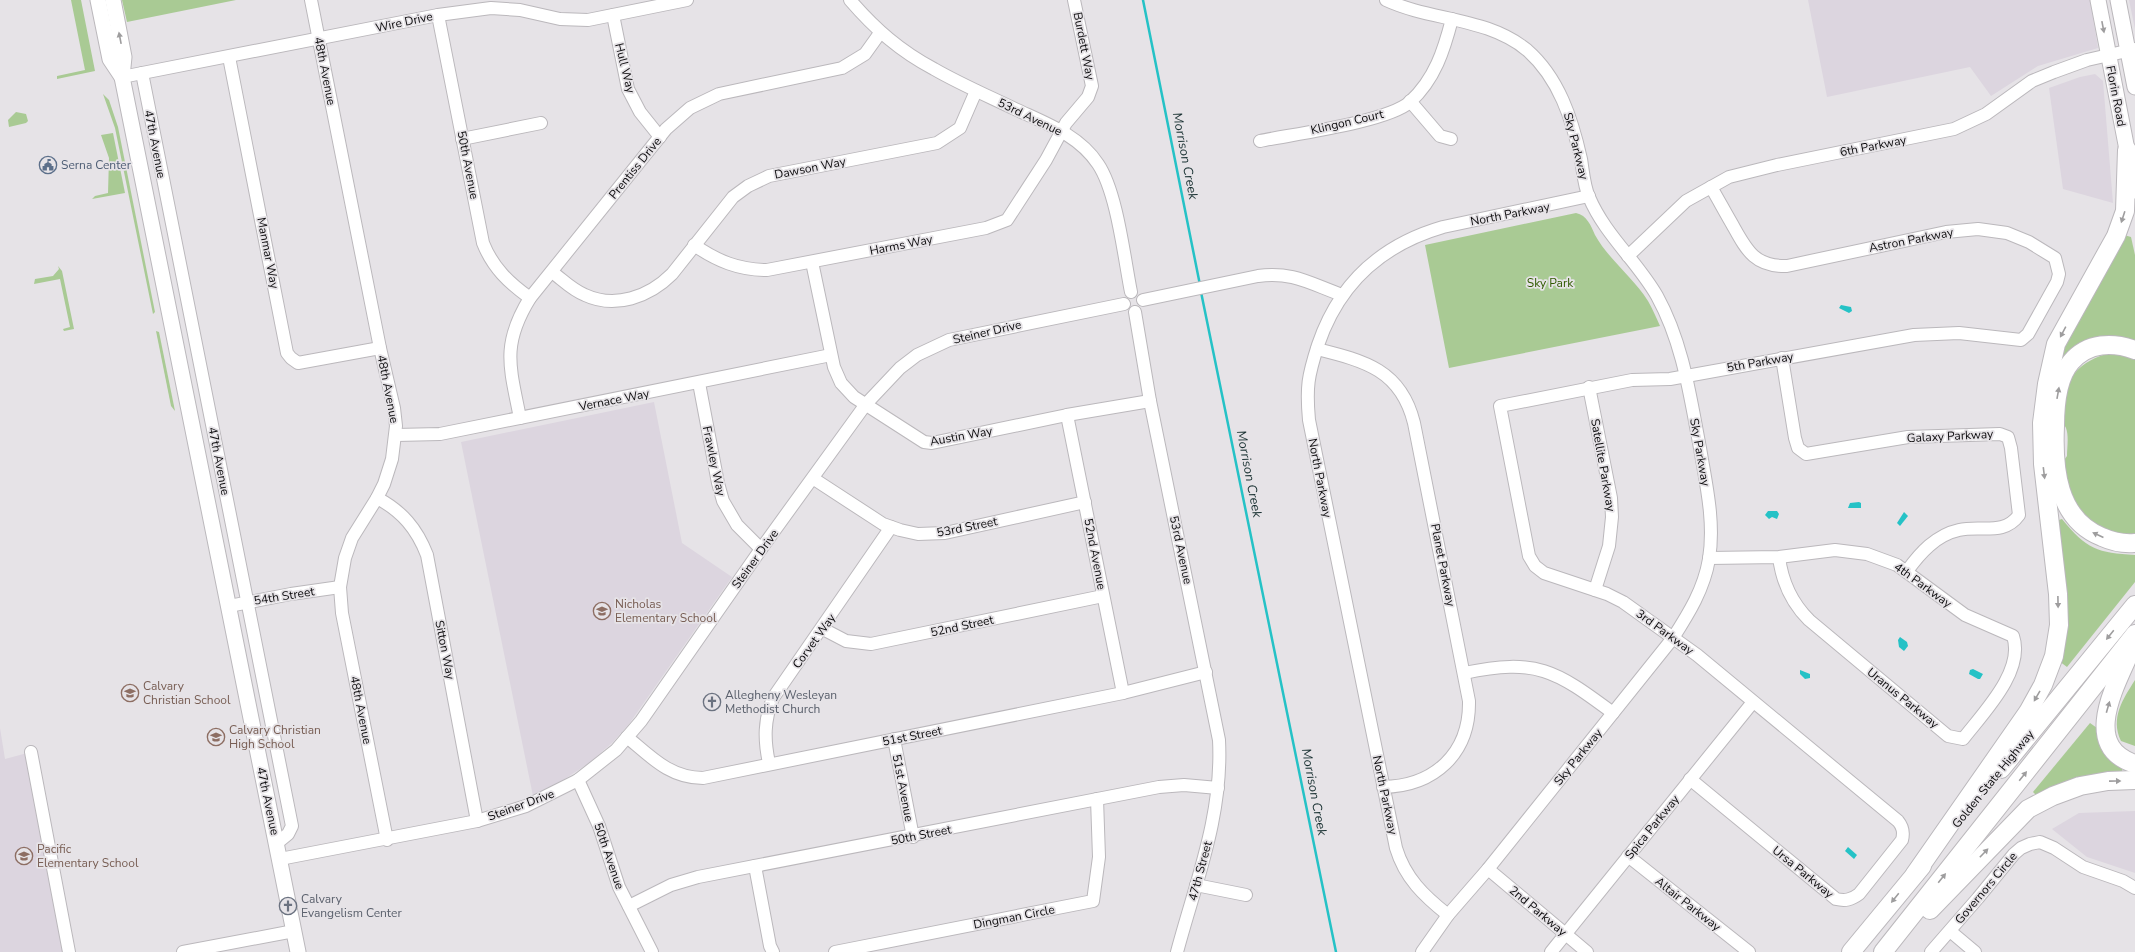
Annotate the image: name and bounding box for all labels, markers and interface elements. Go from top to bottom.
street label: Wire Drive [374,8,434,36]
street label: Burdett Way [1070,11,1099,82]
one-way arrow [2100,21,2106,33]
one-way arrow [117,32,123,45]
street label: 48th Avenue [311,35,339,107]
street label: Hull Way [611,41,639,96]
street label: Florin Road [2102,64,2130,128]
street label: 53rd Avenue [995,95,1065,139]
street label: Klingon Court [1309,106,1386,138]
street label: 47th Avenue [141,108,169,180]
water label: Morrison Creek [1168,111,1202,202]
street label: Sky Parkway [1560,111,1592,182]
street label: 50th Avenue [454,129,482,201]
street label: 6th Parkway [1838,132,1908,160]
street label: Prentiss Drive [605,134,665,202]
street label: Dawson Way [773,153,848,183]
public building icon: Serna Center [38,155,58,175]
place label: Serna Center [61,157,132,173]
street label: North Parkway [1469,198,1552,230]
one-way arrow [2119,211,2125,223]
street label: Manmar Way [253,216,283,291]
street label: Astron Parkway [1867,224,1955,256]
street label: Harms Way [868,231,935,259]
park label: Sky Park [1527,275,1574,291]
street label: Steiner Drive [951,316,1023,348]
one-way arrow [2060,326,2066,338]
street label: 5th Parkway [1725,348,1795,376]
street label: 48th Avenue [374,353,402,425]
street label: Vernace Way [576,385,651,415]
one-way arrow [2056,387,2062,400]
street label: Satellite Parkway [1587,417,1619,513]
street label: Sky Parkway [1686,417,1714,488]
street label: Austin Way [929,423,994,449]
street label: 47th Avenue [205,425,233,497]
street label: Frawley Way [699,425,729,498]
street label: Galaxy Parkway [1906,426,1995,446]
water label: Morrison Creek [1232,429,1266,520]
street label: North Parkway [1304,437,1336,520]
one-way arrow [2041,467,2047,479]
street label: 53rd Street [935,513,999,541]
street label: 53rd Avenue [1166,514,1196,586]
street label: 52nd Avenue [1080,517,1110,591]
street label: Planet Parkway [1427,522,1459,609]
street label: Steiner Drive [728,526,782,592]
one-way arrow [2092,532,2103,538]
street label: 4th Parkway [1891,559,1956,612]
street label: 54th Street [253,583,316,609]
place label: Nicholas Elementary School [615,596,717,626]
one-way arrow [2055,596,2061,609]
school or university icon: Nicholas Elementary School [592,601,612,621]
street label: 3rd Parkway [1633,606,1698,659]
street label: Corvet Way [789,610,840,671]
street label: 52nd Street [929,611,996,640]
street label: Sitton Way [431,619,459,682]
one-way arrow [2106,630,2115,641]
street label: Uranus Parkway [1864,664,1943,732]
street label: 48th Avenue [347,674,375,746]
place label: Calvary Christian School [143,678,231,708]
school or university icon: Calvary Christian School [120,683,140,703]
place label: Allegheny Wesleyan Methodist Church [725,687,837,717]
one-way arrow [2033,690,2040,702]
church icon: Allegheny Wesleyan Methodist Church [702,692,722,712]
one-way arrow [2105,701,2111,713]
place label: Calvary Christian High School [229,722,321,752]
street label: 51st Street [881,722,944,750]
street label: Sky Parkway [1550,725,1606,789]
street label: Golden State Highway [1948,726,2038,831]
school or university icon: Calvary Christian High School [206,727,226,747]
water label: Morrison Creek [1297,747,1331,838]
street label: 51st Avenue [889,753,917,823]
street label: North Parkway [1369,754,1401,837]
street label: 47th Avenue [253,765,283,837]
one-way arrow [2019,771,2027,781]
one-way arrow [2109,778,2122,784]
street label: Steiner Drive [486,786,556,824]
street label: Spica Parkway [1621,791,1683,862]
street label: 50th Avenue [590,821,628,891]
street label: 50th Street [889,821,953,849]
street label: 47th Street [1184,839,1216,903]
place label: Pacific Elementary School [37,841,139,871]
street label: Ursa Parkway [1769,842,1838,902]
school or university icon: Pacific Elementary School [14,846,34,866]
one-way arrow [1979,848,1989,858]
street label: Governors Circle [1951,849,2021,927]
one-way arrow [1938,872,1946,883]
street label: Altair Parkway [1652,873,1725,935]
street label: 2nd Parkway [1506,882,1571,940]
place label: Calvary Evangelism Center [301,891,402,921]
one-way arrow [1891,893,1899,904]
church icon: Calvary Evangelism Center [278,896,298,916]
street label: Dingman Circle [972,901,1056,933]

